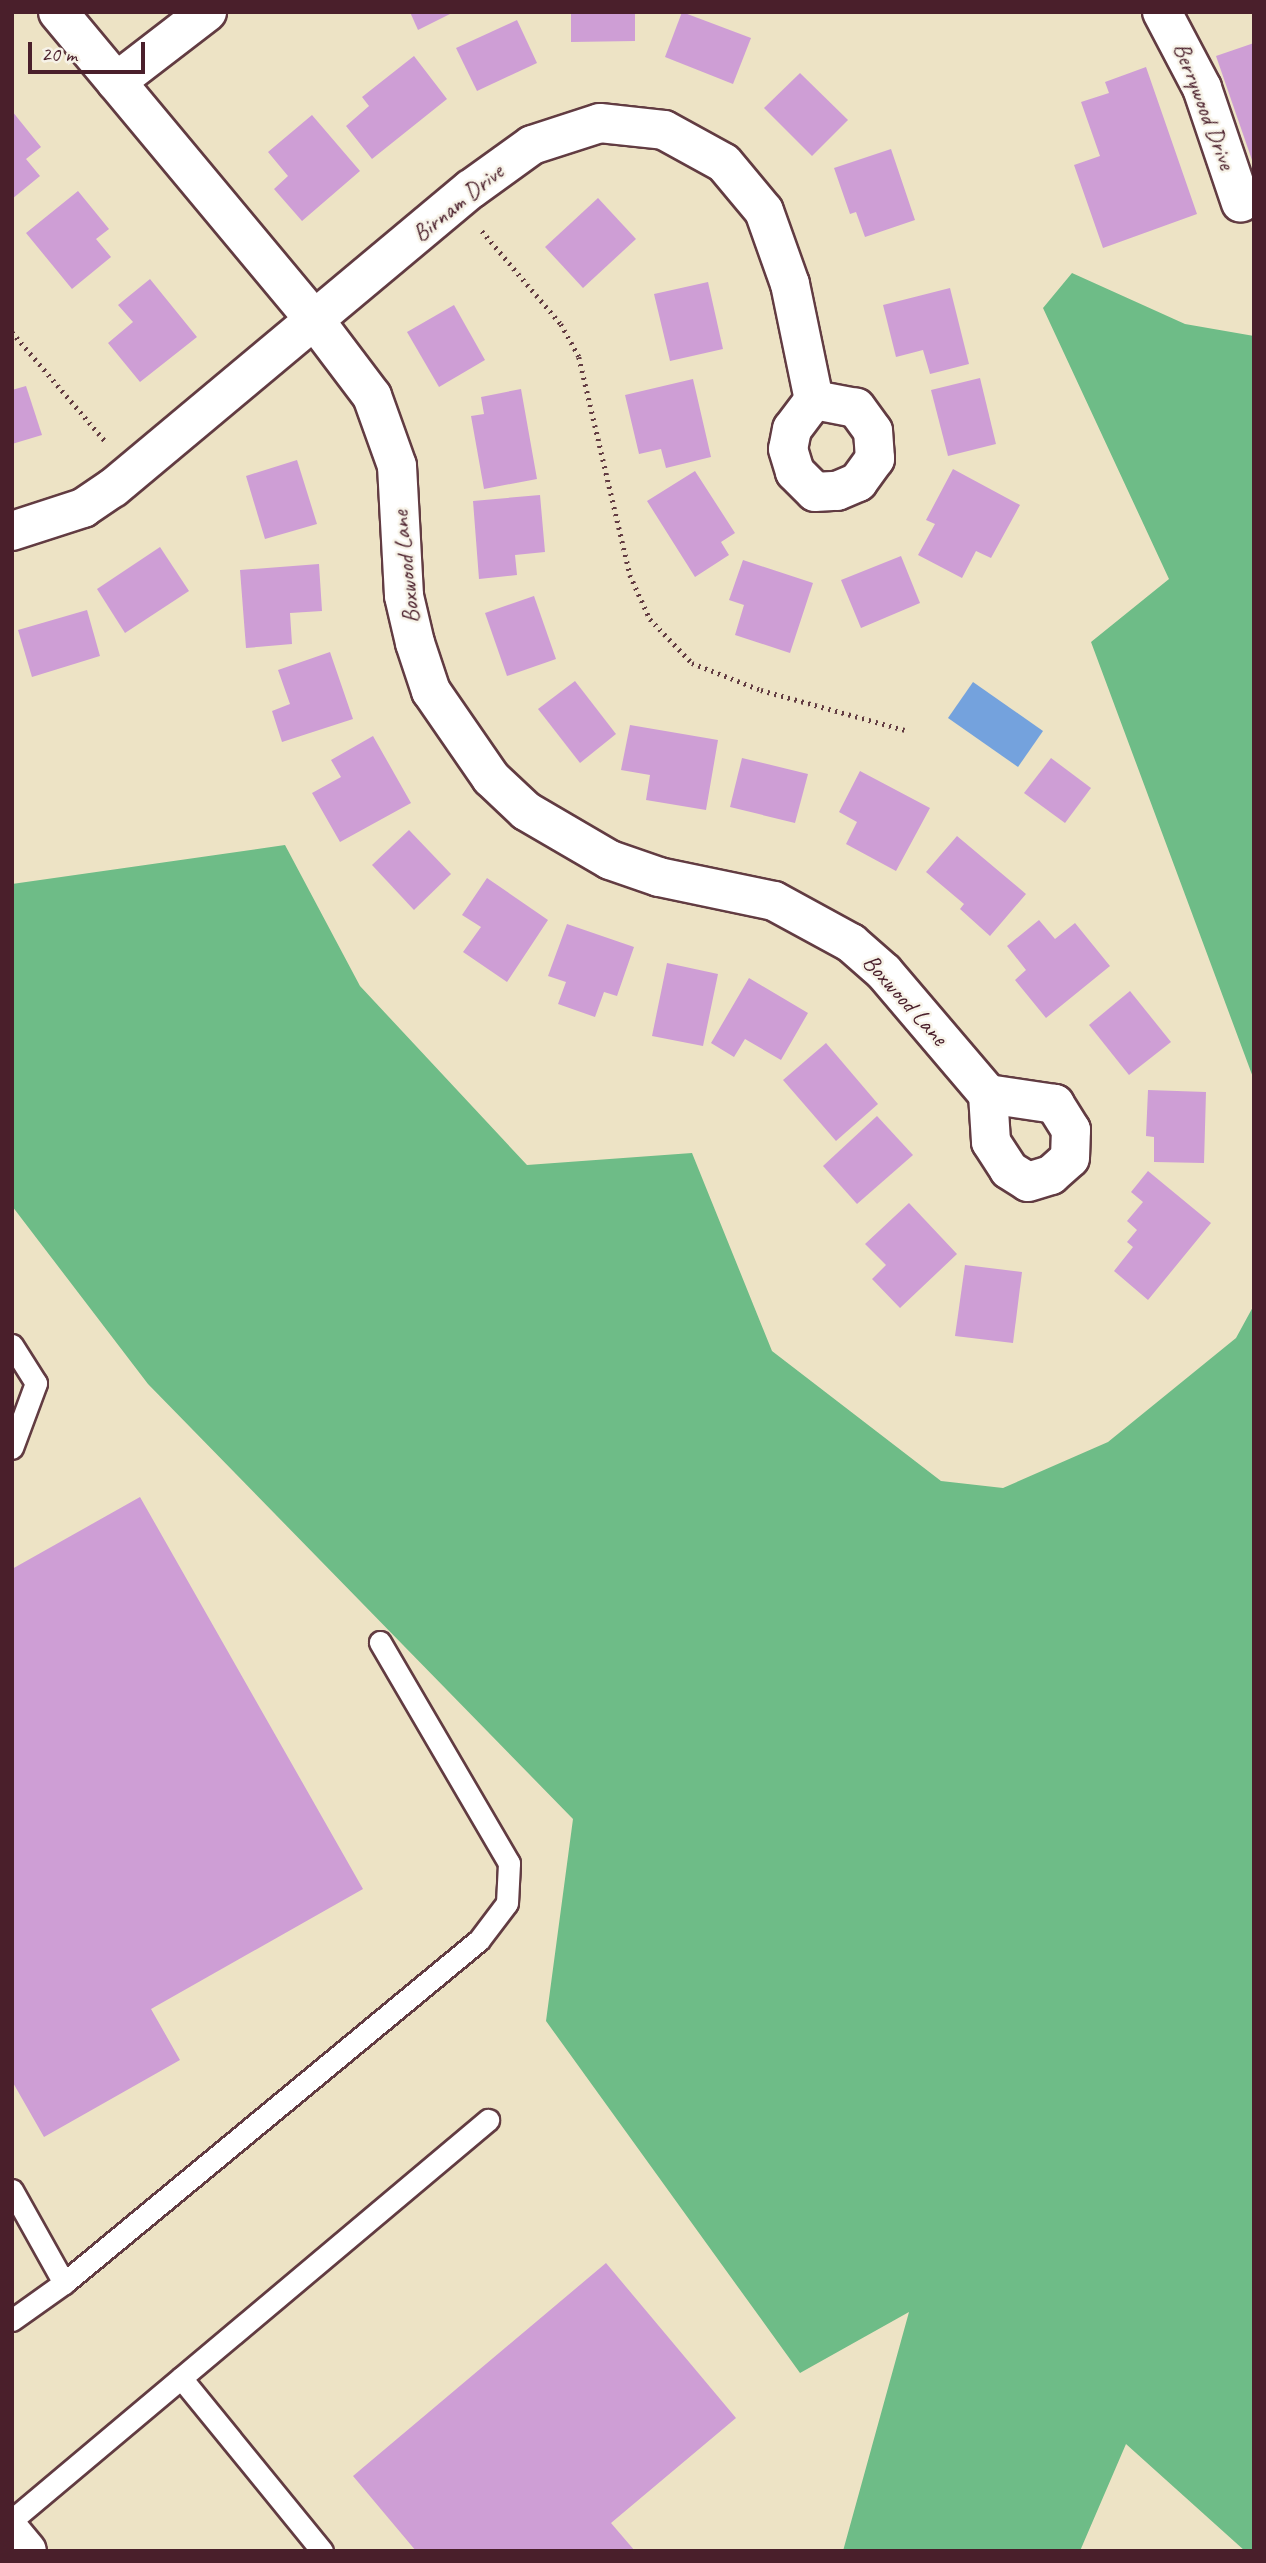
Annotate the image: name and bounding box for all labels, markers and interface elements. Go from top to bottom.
scale bar [32,28,149,72]
street label: Berrywood Drive [1167,39,1241,173]
text: 20 m [41,41,77,67]
street label: Birnam Drive [407,158,509,248]
street label: Boxwood Lane [386,509,426,625]
street label: Boxwood Lane [856,948,954,1052]

